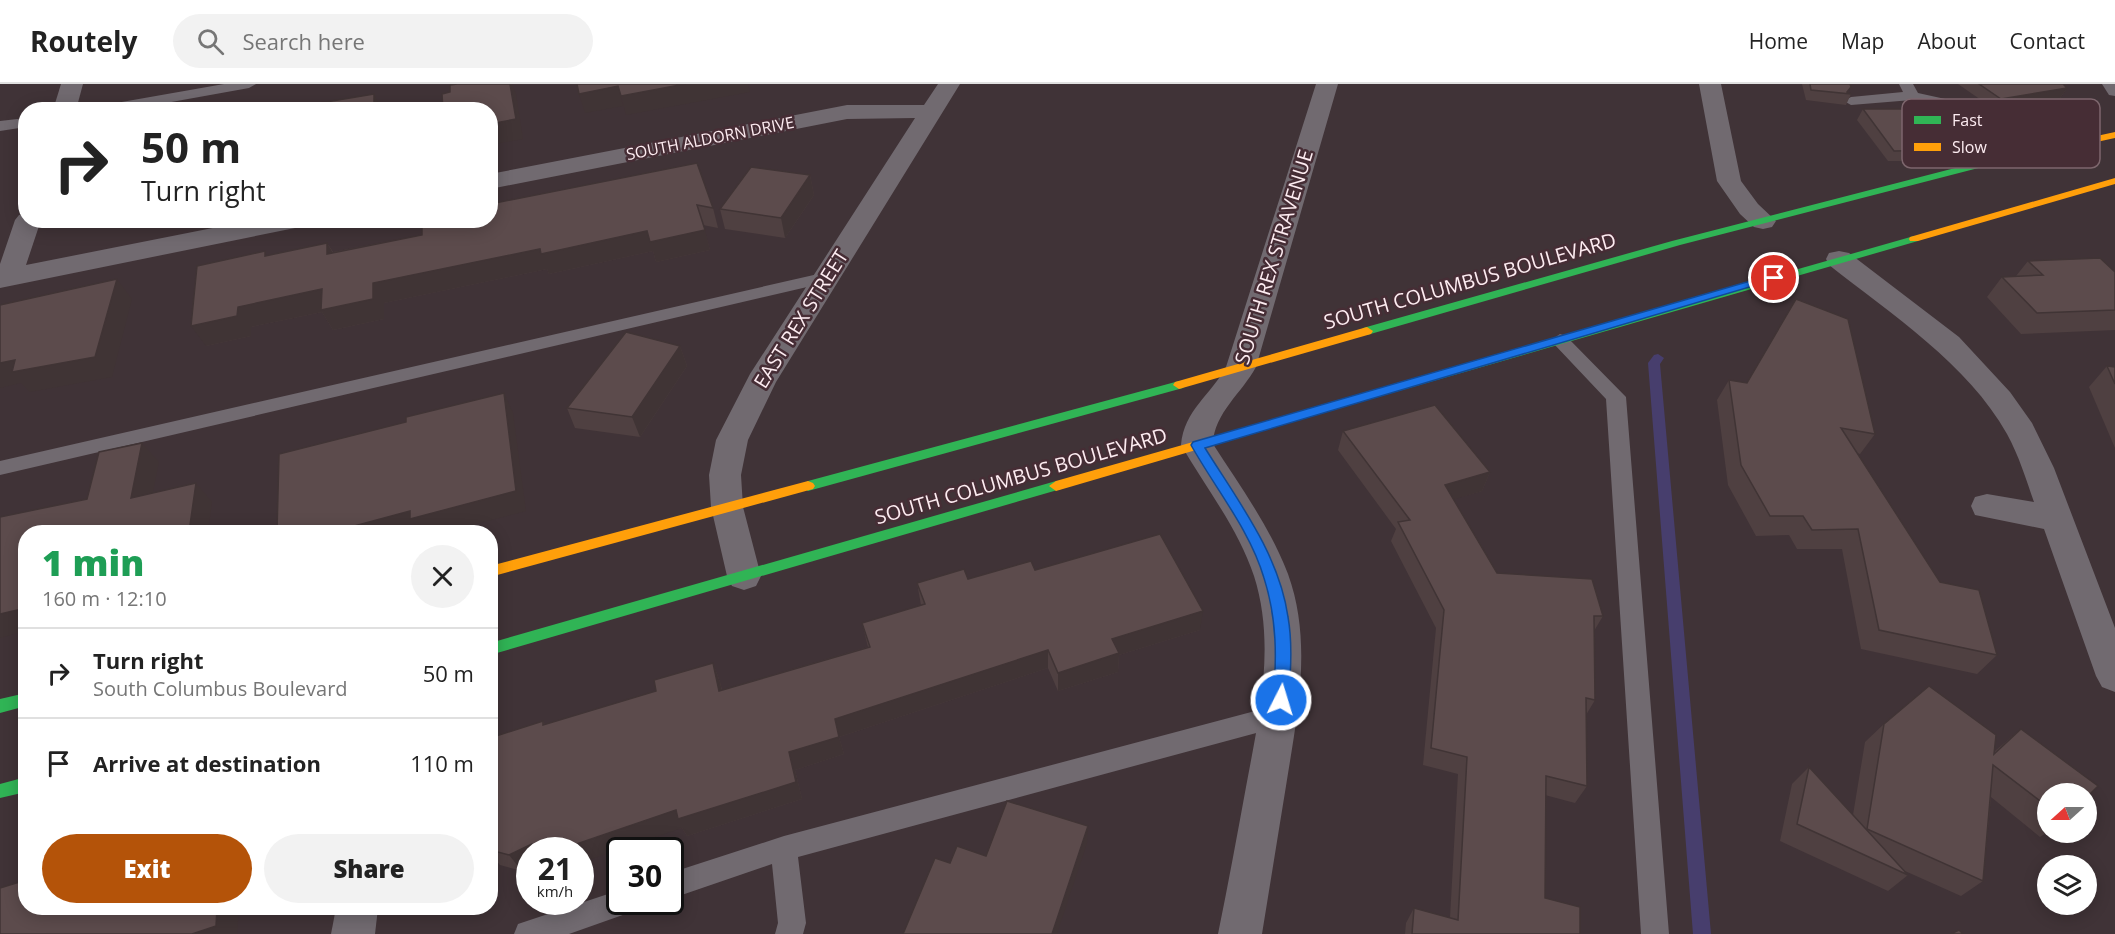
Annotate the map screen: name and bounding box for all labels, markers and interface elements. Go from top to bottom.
search box [173,14,593,68]
text: Routely [30,22,137,60]
icon: search [194,25,227,58]
text: Search here [242,26,365,56]
text: Home [1749,27,1808,55]
text: Map [1841,27,1884,55]
text: About [1917,27,1977,55]
text: Contact [2010,27,2085,55]
legend [1902,99,2100,168]
text: Fast [1952,109,1983,131]
street label: SOUTH ALDORN DRIVE [624,111,796,165]
text: 50 m [141,118,241,175]
icon: right [42,126,120,204]
text: Slow [1952,136,1987,158]
street label: SOUTH REX STRAVENUE [1228,146,1319,367]
text: Turn right [141,172,266,209]
street label: SOUTH COLUMBUS BOULEVARD [1321,226,1619,335]
street label: EAST REX STREET [747,244,854,393]
pin [1748,252,1799,303]
icon: arrive [1757,261,1790,294]
street label: SOUTH COLUMBUS BOULEVARD [872,421,1170,530]
text: 1 min [42,538,144,587]
button: close [411,545,474,608]
text: 160 m · 12:10 [42,585,167,612]
text: Turn right [93,645,204,675]
icon: right [42,657,75,690]
text: 50 m [423,658,474,688]
position arrow [1249,668,1313,732]
text: South Columbus Boulevard [93,675,348,702]
icon: arrive [42,747,75,780]
text: Arrive at destination [93,748,321,778]
text: 110 m [410,748,474,778]
north arrow [2037,783,2097,843]
map controls [2037,783,2097,915]
button: Exit [42,834,252,903]
button: Share [264,834,474,903]
speed limit sign: 30 [606,837,684,915]
text: 21 [538,848,572,889]
button: layers [2037,855,2097,915]
text: km/h [537,881,573,901]

